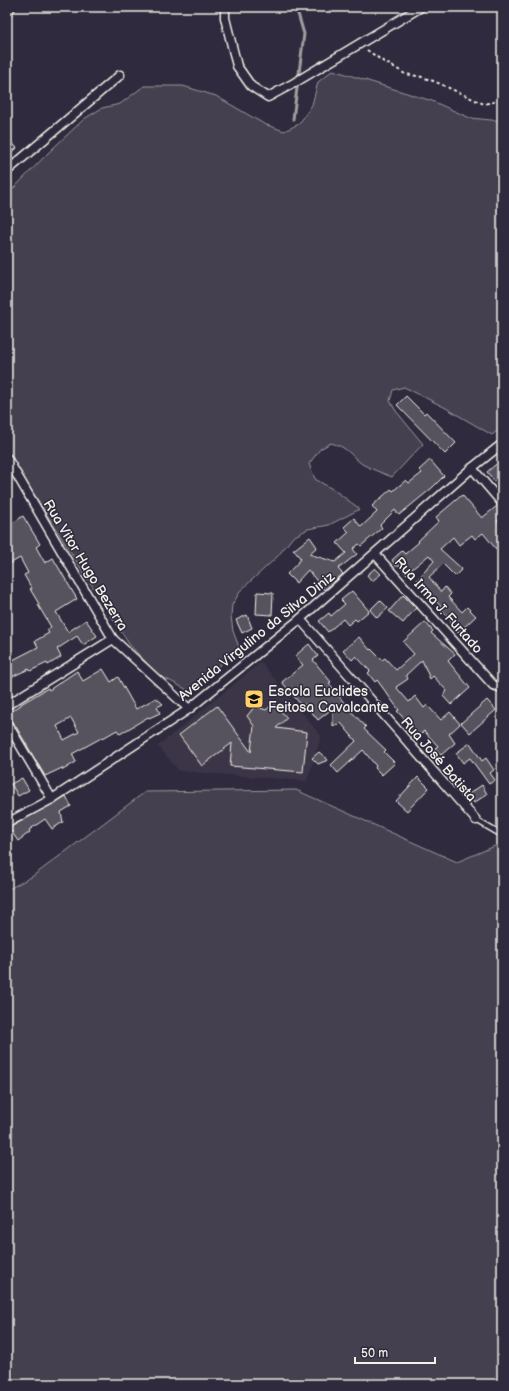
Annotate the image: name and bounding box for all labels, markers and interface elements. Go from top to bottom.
street label: Rua Vitor Hugo Bezerra [40,497,132,634]
street label: Rua Irma J. Furtado [391,554,486,657]
street label: Avenida Virgulino da Silva Diniz [175,568,338,705]
place label: Escola Euclides Feitosa Cavalcante [268,683,389,716]
school or university icon: Escola Euclides Feitosa Cavalcante [243,688,265,710]
street label: Rua José Batista [397,714,480,805]
scale bar [355,1339,435,1365]
text: 50 m [361,1346,388,1361]

